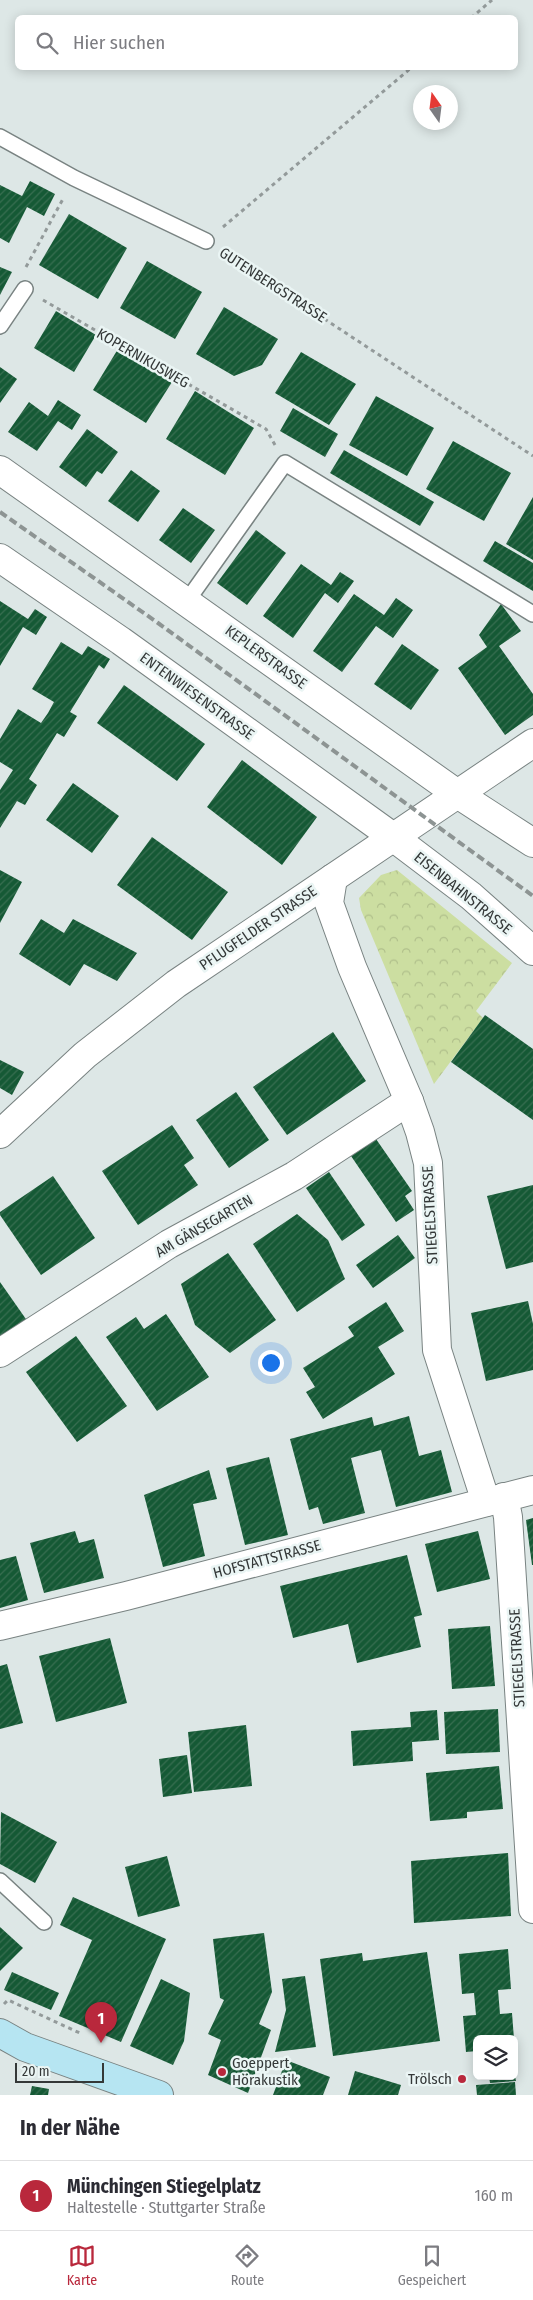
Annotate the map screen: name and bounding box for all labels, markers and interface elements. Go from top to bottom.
search box [15,15,518,70]
icon: search [33,29,61,57]
text: Hier suchen [73,31,165,54]
north arrow [413,85,458,130]
street label: GUTENBERGSTRASSE [216,244,330,326]
street label: KOPERNIKUSWEG [94,324,192,392]
street label: KEPLERSTRASSE [222,621,310,693]
street label: ENTENWIESENSTRASSE [136,649,258,743]
street label: EISENBAHNSTRASSE [410,848,516,938]
street label: PFLUGFELDER STRASSE [196,882,320,974]
street label: STIEGELSTRASSE [418,1165,442,1265]
street label: AM GÄNSEGARTEN [152,1191,256,1261]
your location [258,1350,284,1376]
street label: HOFSTATTSTRASSE [211,1536,323,1582]
street label: STIEGELSTRASSE [505,1608,529,1708]
pin: 1 [85,2002,117,2043]
map controls [473,2035,518,2080]
button: layers [473,2035,518,2080]
place label: Goeppert Hörakustik [232,2054,298,2089]
scale bar [15,2060,104,2083]
text: 20 m [22,2063,50,2080]
marker: Goeppert Hörakustik [216,2066,228,2078]
place label: Trölsch [408,2070,452,2088]
marker: Trölsch [456,2073,468,2085]
text: In der Nähe [20,2115,120,2141]
text: Münchingen Stiegelplatz [67,2175,261,2198]
text: 1 [33,2186,39,2205]
text: 160 m [474,2186,513,2205]
text: Haltestelle · Stuttgarter Straße [67,2198,266,2217]
tab: Karte [67,2242,97,2289]
tab: Route [231,2242,264,2289]
tab: Gespeichert [398,2242,466,2289]

